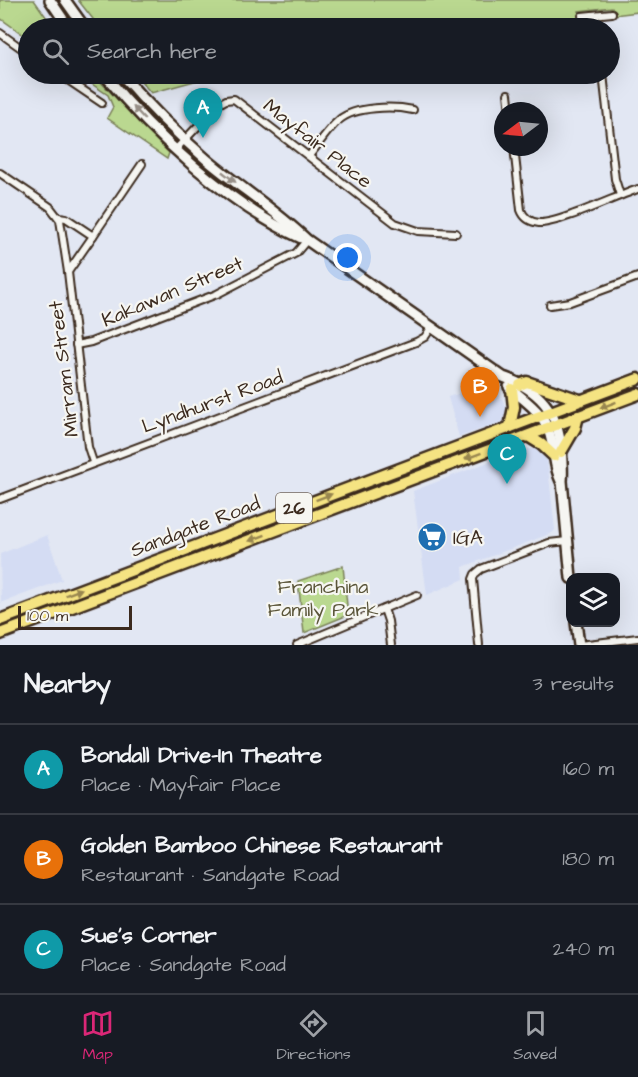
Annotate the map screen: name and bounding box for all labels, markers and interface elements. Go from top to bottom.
search box [18,18,620,84]
icon: search [39,35,72,68]
text: Search here [87,36,217,67]
pin: A [184,88,222,138]
street label: Mayfair Place [256,92,378,196]
north arrow [494,102,548,156]
one-way arrow [132,106,146,120]
one-way arrow [222,170,237,182]
your location [333,243,362,272]
street label: Kakawan Street [98,250,247,334]
street label: Mirram Street [42,299,86,439]
street label: Lyndhurst Road [138,363,287,441]
pin: B [460,368,500,417]
one-way arrow [599,401,617,411]
pin: C [488,434,526,484]
one-way arrow [464,452,482,462]
street label: Sandgate Road [127,489,265,565]
one-way arrow [315,492,333,501]
road number: 26 [276,493,312,523]
supermarket icon: IGA [416,521,448,553]
place label: IGA [453,524,483,552]
one-way arrow [248,534,266,543]
park label: Franchina Family Park [268,573,379,625]
map controls [566,573,620,627]
button: layers [566,573,620,627]
one-way arrow [65,586,83,596]
scale bar [18,603,132,630]
text: 100 m [27,605,68,627]
text: Nearby [24,666,111,702]
text: 3 results [532,670,614,698]
text: Bondall Drive-In Theatre [81,740,322,771]
text: A [37,755,50,783]
text: 160 m [563,755,614,783]
text: Place · Mayfair Place [81,771,281,799]
text: Golden Bamboo Chinese Restaurant [81,830,443,861]
text: B [36,845,51,873]
text: 180 m [562,845,614,873]
text: Restaurant · Sandgate Road [81,861,339,889]
text: Sue's Corner [81,920,217,951]
text: C [36,935,51,963]
text: 240 m [553,935,614,963]
text: Place · Sandgate Road [81,951,286,979]
tab: Map [81,1007,114,1065]
tab: Directions [277,1007,351,1065]
tab: Saved [513,1007,557,1065]

